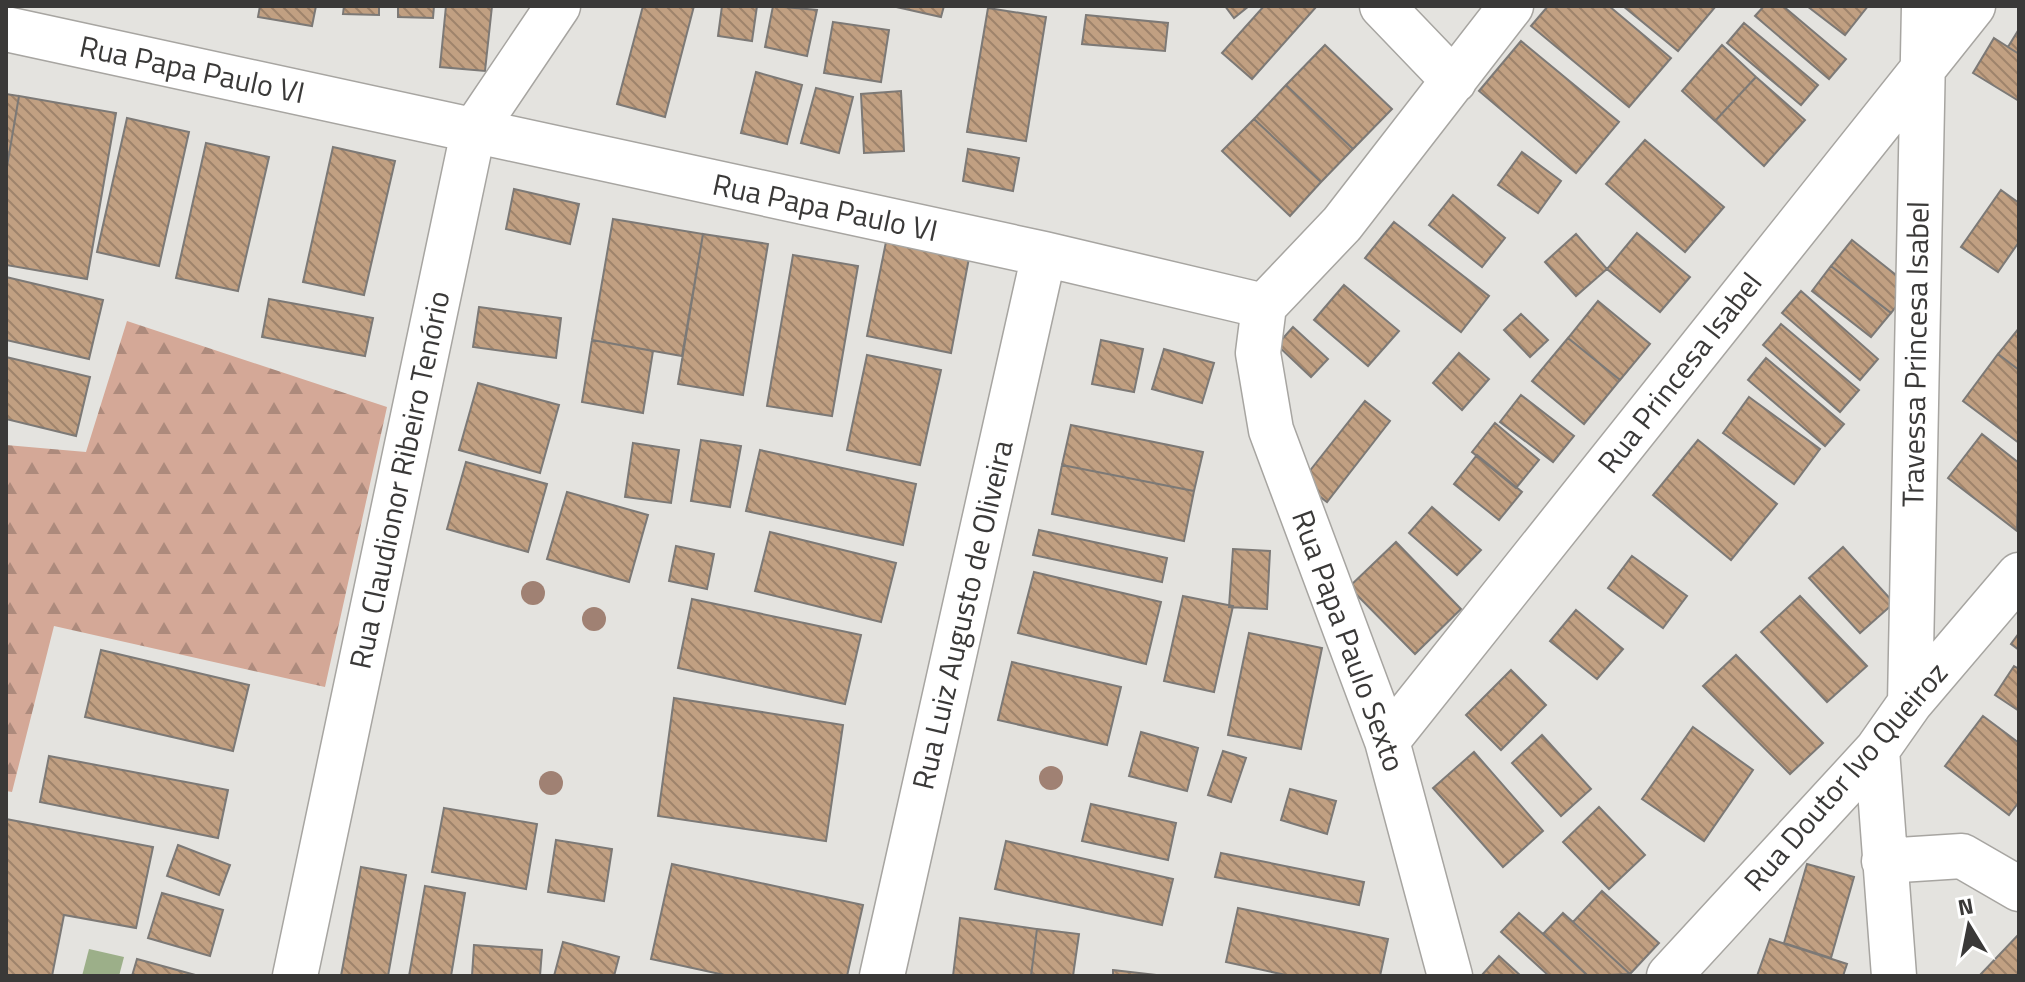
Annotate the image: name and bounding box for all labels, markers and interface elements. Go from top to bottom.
street label: Rua Papa Paulo VI [75,23,309,115]
street label: Rua Papa Paulo VI [708,161,942,253]
street label: Travessa Princesa Isabel [1889,201,1941,507]
street label: Rua Princesa Isabel [1586,262,1773,483]
street label: Rua Claudionor Ribeiro Tenório [336,287,462,673]
street label: Rua Luiz Augusto de Oliveira [899,436,1025,794]
street label: Rua Papa Paulo Sexto [1280,503,1418,778]
street label: Rua Doutor Ivo Queiroz [1732,651,1958,901]
north arrow [1929,886,2009,966]
text: N [1955,888,1976,924]

